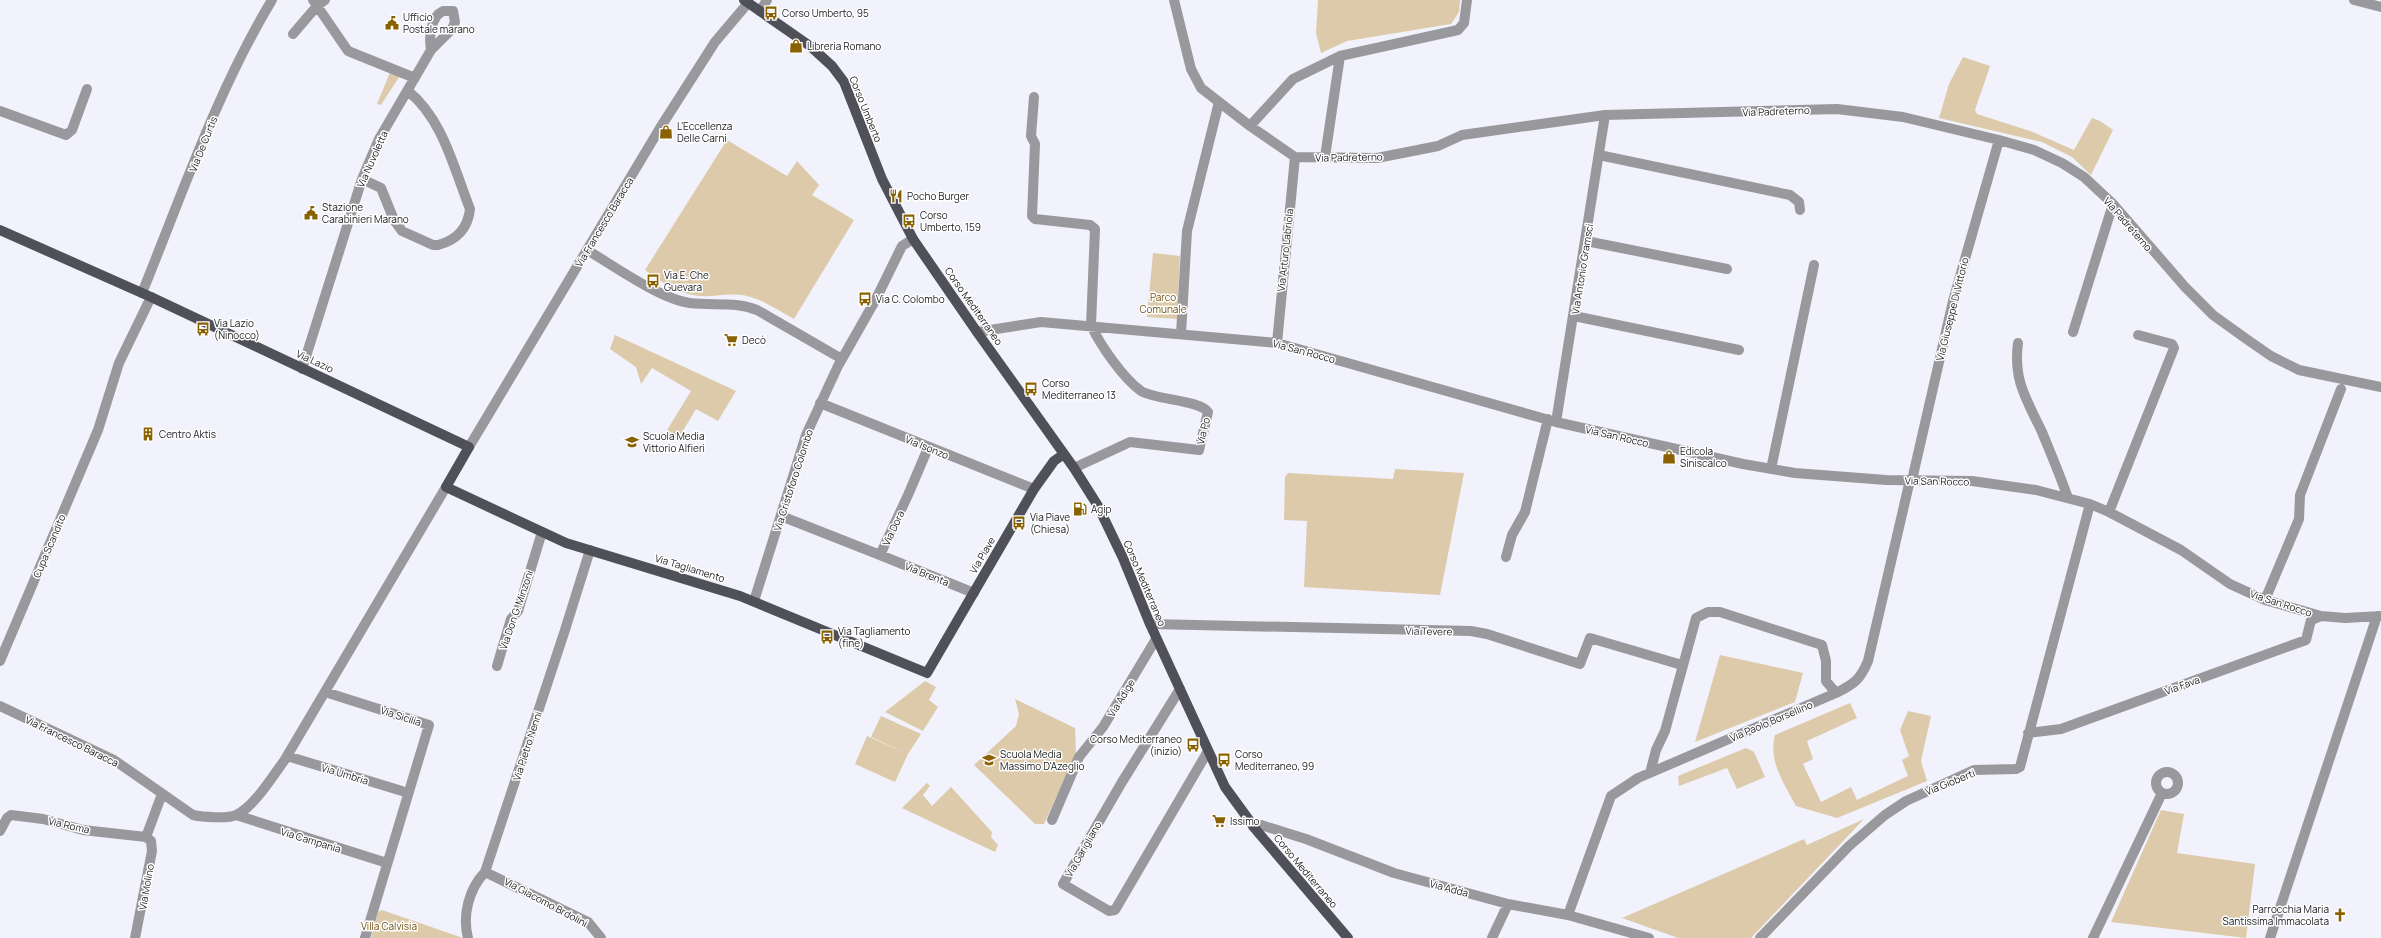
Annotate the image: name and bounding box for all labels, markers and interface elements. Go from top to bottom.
bus stop icon: Corso Umberto, 95 [763,5,779,21]
place label: Corso Umberto, 95 [782,6,869,20]
place label: Ufficio Postale marano [403,10,475,36]
public building icon: Ufficio Postale marano [384,15,400,31]
shop icon: Libreria Romano [788,38,804,54]
place label: Libreria Romano [807,39,881,53]
street label: Corso Umberto [846,74,886,144]
street label: Via Padreterno [1742,103,1810,119]
street label: Via De Curtis [186,114,220,174]
place label: L’Eccellenza Delle Carni [677,119,732,145]
shop icon: L’Eccellenza Delle Carni [658,124,674,140]
street label: Via Nuvoletta [353,129,391,189]
street label: Via Padreterno [1315,149,1383,165]
street label: Via Francesco Baracca [572,174,636,270]
restaurant icon: Pocho Burger [888,188,904,204]
place label: Pocho Burger [907,189,970,203]
street label: Via Padreterno [2101,194,2155,254]
place label: Stazione Carabinieri Marano [322,200,409,226]
public building icon: Stazione Carabinieri Marano [303,205,319,221]
place label: Corso Umberto, 159 [920,208,981,234]
street label: Via Arturo Labriola [1274,208,1296,292]
bus stop icon: Corso Umberto, 159 [901,213,917,229]
street label: Via Antonio Gramsci [1568,223,1596,315]
street label: Via Giuseppe Di Vittorio [1932,256,1972,362]
street label: Corso Mediterraneo [942,264,1006,348]
place label: Via E. Che Guevara [664,268,709,294]
bus stop icon: Via E. Che Guevara [645,273,661,289]
park label: Parco Comunale [1139,290,1187,316]
bus stop icon: Via C. Colombo [857,291,873,307]
place label: Via C. Colombo [876,292,945,306]
place label: Via Lazio (Ninocco) [214,316,260,342]
bus stop icon: Via Lazio (Ninocco) [195,321,211,337]
supermarket icon: Decò [723,332,739,348]
place label: Decò [742,333,766,347]
street label: Via San Rocco [1271,336,1337,366]
street label: Via Lazio [294,346,336,376]
place label: Corso Mediterraneo 13 [1042,376,1116,402]
bus stop icon: Corso Mediterraneo 13 [1023,381,1039,397]
street label: Via Po [1193,416,1213,446]
street label: Via San Rocco [1584,422,1650,450]
building icon: Centro Aktis [140,426,156,442]
place label: Centro Aktis [159,427,216,441]
street label: Via Cristoforo Colombo [770,427,816,533]
place label: Scuola Media Vittorio Alfieri [643,429,705,455]
street label: Via Isonzo [903,432,951,462]
school or university icon: Scuola Media Vittorio Alfieri [624,434,640,450]
place label: Edicola Siniscalco [1680,444,1727,470]
shop icon: Edicola Siniscalco [1661,449,1677,465]
street label: Via San Rocco [1905,473,1969,489]
fuel station icon: Agip [1072,501,1088,517]
place label: Agip [1091,502,1112,516]
street label: Via Dora [879,508,907,548]
place label: Via Piave (Chiesa) [1030,510,1070,536]
street label: Cupa Scandito [29,512,69,580]
bus stop icon: Via Piave (Chiesa) [1011,515,1027,531]
street label: Via Piave [966,534,998,576]
street label: Corso Mediterraneo [1121,538,1169,628]
street label: Via Tagliamento [653,551,727,585]
street label: Via Brenta [903,559,951,589]
street label: Via Don G. Minzoni [496,568,536,652]
street label: Via San Rocco [2248,586,2314,620]
place label: Via Tagliamento (fine) [838,624,911,650]
street label: Via Tevere [1406,624,1453,638]
bus stop icon: Via Tagliamento (fine) [819,629,835,645]
street label: Via Fava [2163,672,2201,698]
street label: Via Adige [1104,676,1138,720]
street label: Via Paolo Borsellino [1727,697,1815,745]
street label: Via Sicilia [379,703,423,729]
street label: Via Pietro Nenni [509,710,545,782]
street label: Via Francesco Baracca [23,712,121,770]
place label: Corso Mediterraneo (inizio) [1090,732,1182,758]
bus stop icon: Corso Mediterraneo (inizio) [1185,737,1201,753]
place label: Scuola Media Massimo D'Azeglio [1000,747,1084,773]
place label: Corso Mediterraneo, 99 [1235,747,1314,773]
school or university icon: Scuola Media Massimo D'Azeglio [981,752,997,768]
bus stop icon: Corso Mediterraneo, 99 [1216,752,1232,768]
street label: Via Umbria [320,760,370,788]
street label: Via Gioberti [1923,766,1977,798]
street label: Via Roma [47,813,91,837]
supermarket icon: Issimo [1211,813,1227,829]
place label: Issimo [1230,814,1260,828]
street label: Via Garigliano [1061,818,1105,879]
street label: Via Campania [279,824,343,856]
street label: Corso Mediterraneo [1271,831,1341,911]
street label: Via Molino [135,863,157,911]
street label: Via Giacomo Brdolini [502,874,590,930]
street label: Via Adda [1428,876,1470,900]
place label: Parrocchia Maria Santissima Immacolata [2223,902,2329,928]
church icon: Parrocchia Maria Santissima Immacolata [2332,907,2348,923]
park label: Villa Calvisia [361,919,417,933]

